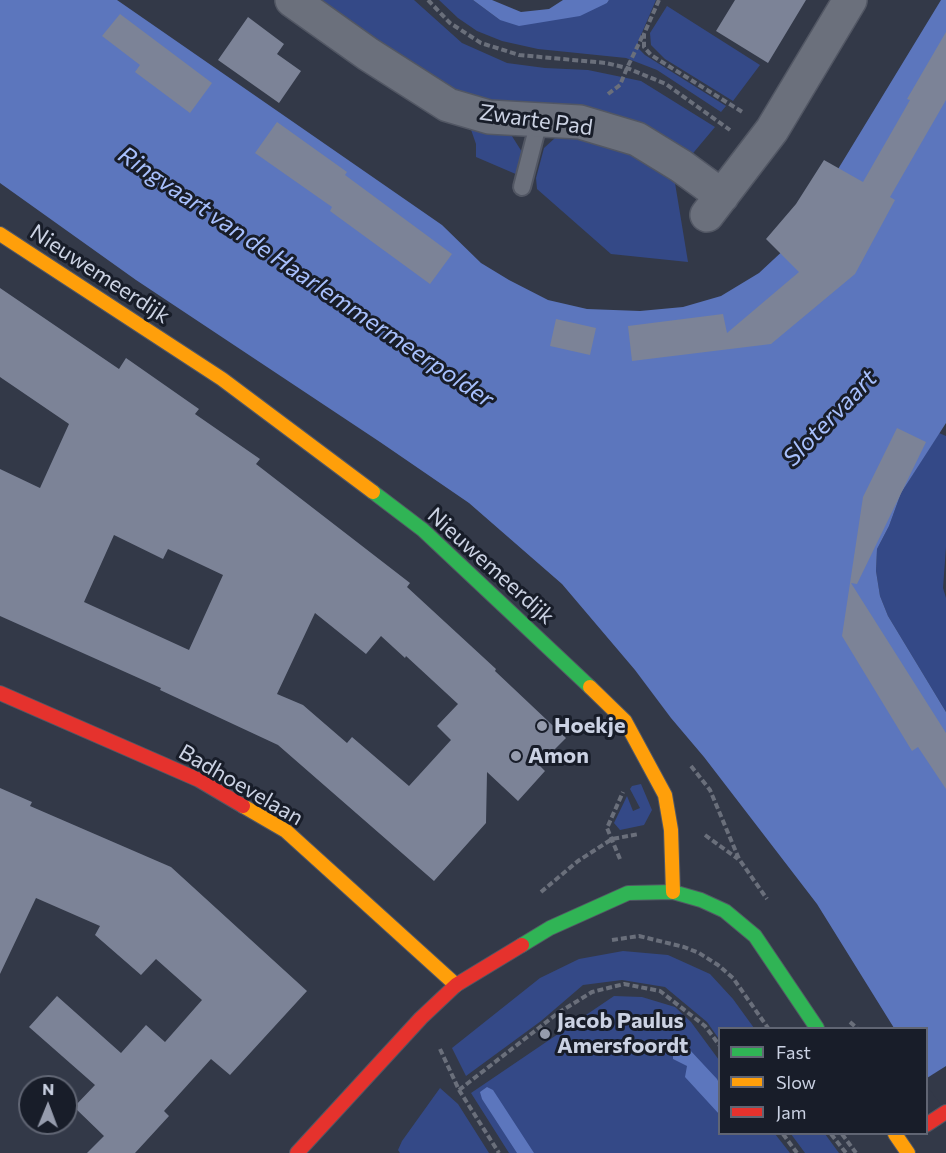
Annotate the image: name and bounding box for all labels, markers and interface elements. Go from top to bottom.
street label: Zwarte Pad [478,99,594,141]
water label: Ringvaart van de Haarlemmermeerpolder [113,140,499,414]
street label: Nieuwemeerdijk [25,219,175,329]
water label: Slotervaart [777,364,883,472]
street label: Nieuwemeerdijk [422,502,560,630]
place label: Hoekje [554,713,626,739]
marker: Hoekje [535,719,549,733]
street label: Badhoevelaan [174,739,308,831]
place label: Amon [528,743,589,769]
marker: Amon [509,749,523,763]
place label: Jacob Paulus Amersfoordt [557,1008,688,1060]
marker: Jacob Paulus Amersfoordt [538,1027,552,1041]
legend [718,1027,928,1135]
text: Fast [776,1041,811,1063]
text: Slow [776,1071,816,1093]
north arrow [18,1075,78,1135]
text: N [42,1079,54,1098]
text: Jam [776,1101,806,1123]

